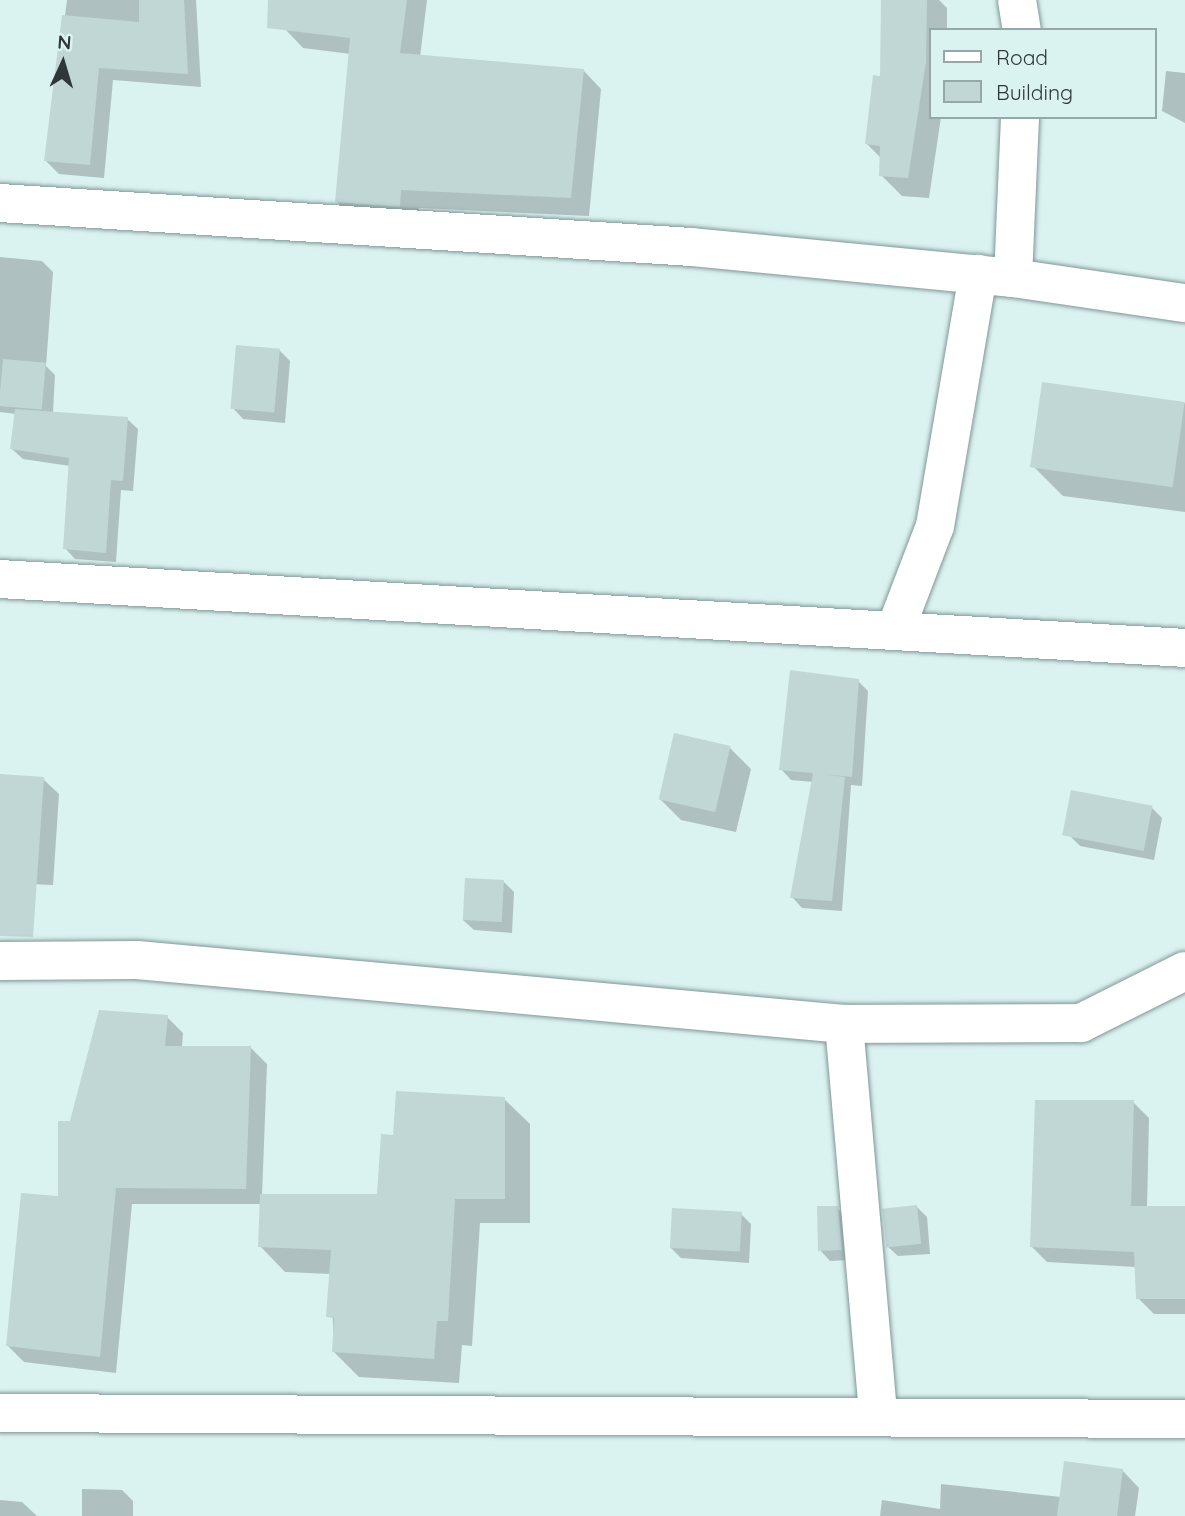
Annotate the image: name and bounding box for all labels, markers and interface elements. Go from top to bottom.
north arrow [28,28,98,98]
legend [930,28,1157,119]
text: N [57,30,72,55]
text: Road [996,44,1048,70]
text: Building [996,79,1073,105]

